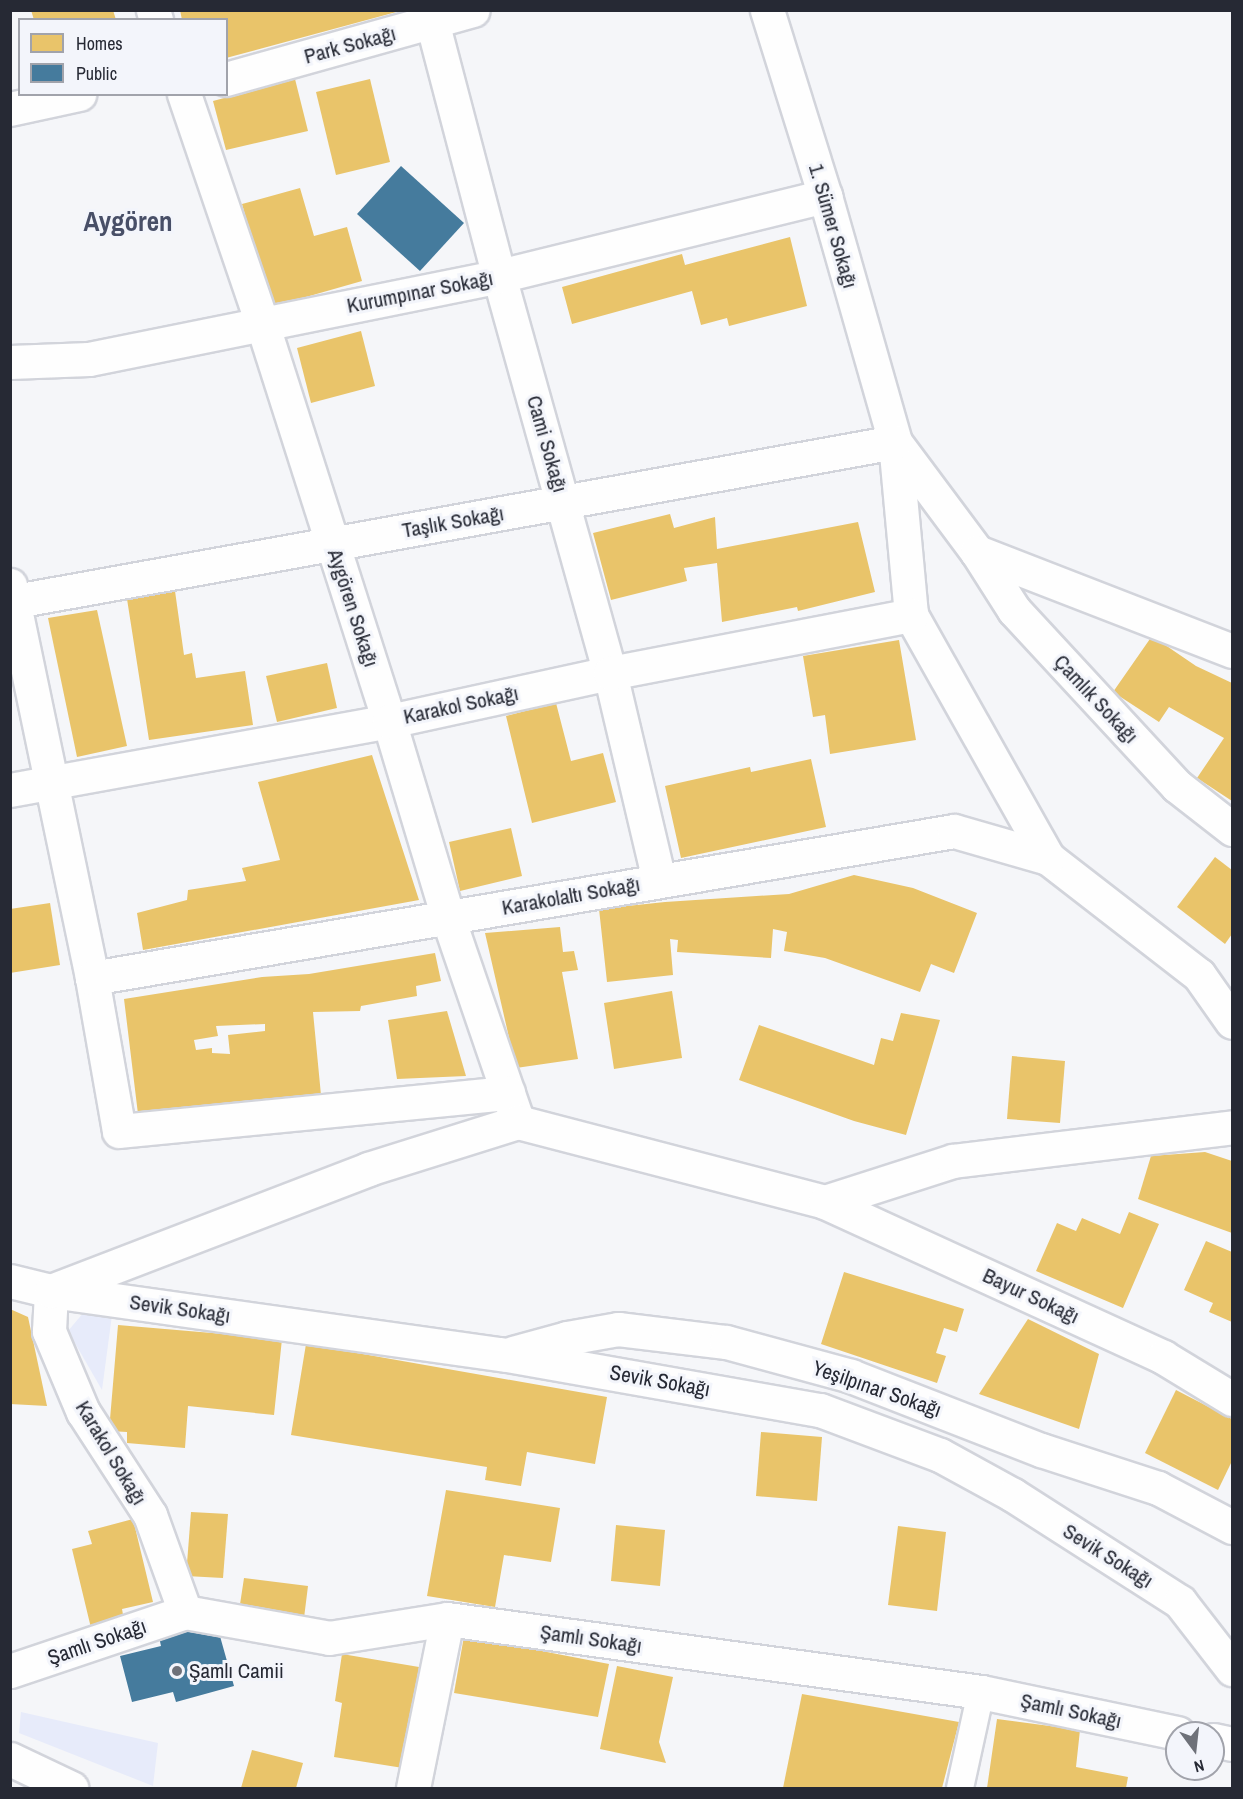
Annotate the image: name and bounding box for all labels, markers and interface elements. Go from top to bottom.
legend [18,18,228,96]
street label: Park Sokağı [301,21,399,69]
text: Homes [76,31,123,56]
text: Public [76,61,117,86]
street label: 1. Sümer Sokağı [803,161,863,291]
district label: Aygören [84,206,172,238]
street label: Kurumpınar Sokağı [345,265,495,319]
street label: Cami Sokağı [521,393,573,495]
street label: Taşlık Sokağı [400,501,506,543]
street label: Aygören Sokağı [322,546,384,670]
street label: Çamlık Sokağı [1049,649,1143,749]
street label: Karakol Sokağı [401,681,521,729]
street label: Karakolaltı Sokağı [500,871,642,921]
street label: Bayur Sokağı [979,1263,1083,1329]
street label: Sevik Sokağı [128,1289,232,1329]
street label: Yeşilpınar Sokağı [809,1355,945,1423]
street label: Sevik Sokağı [608,1360,712,1402]
street label: Karakol Sokağı [70,1396,152,1510]
street label: Sevik Sokağı [1058,1518,1158,1594]
street label: Şamlı Sokağı [44,1613,150,1671]
street label: Şamlı Sokağı [539,1619,643,1659]
place label: Şamlı Camii [189,1658,284,1684]
marker: Şamlı Camii [170,1664,184,1678]
street label: Şamlı Sokağı [1018,1688,1124,1734]
north arrow [1165,1721,1225,1781]
text: N [1192,1755,1207,1778]

